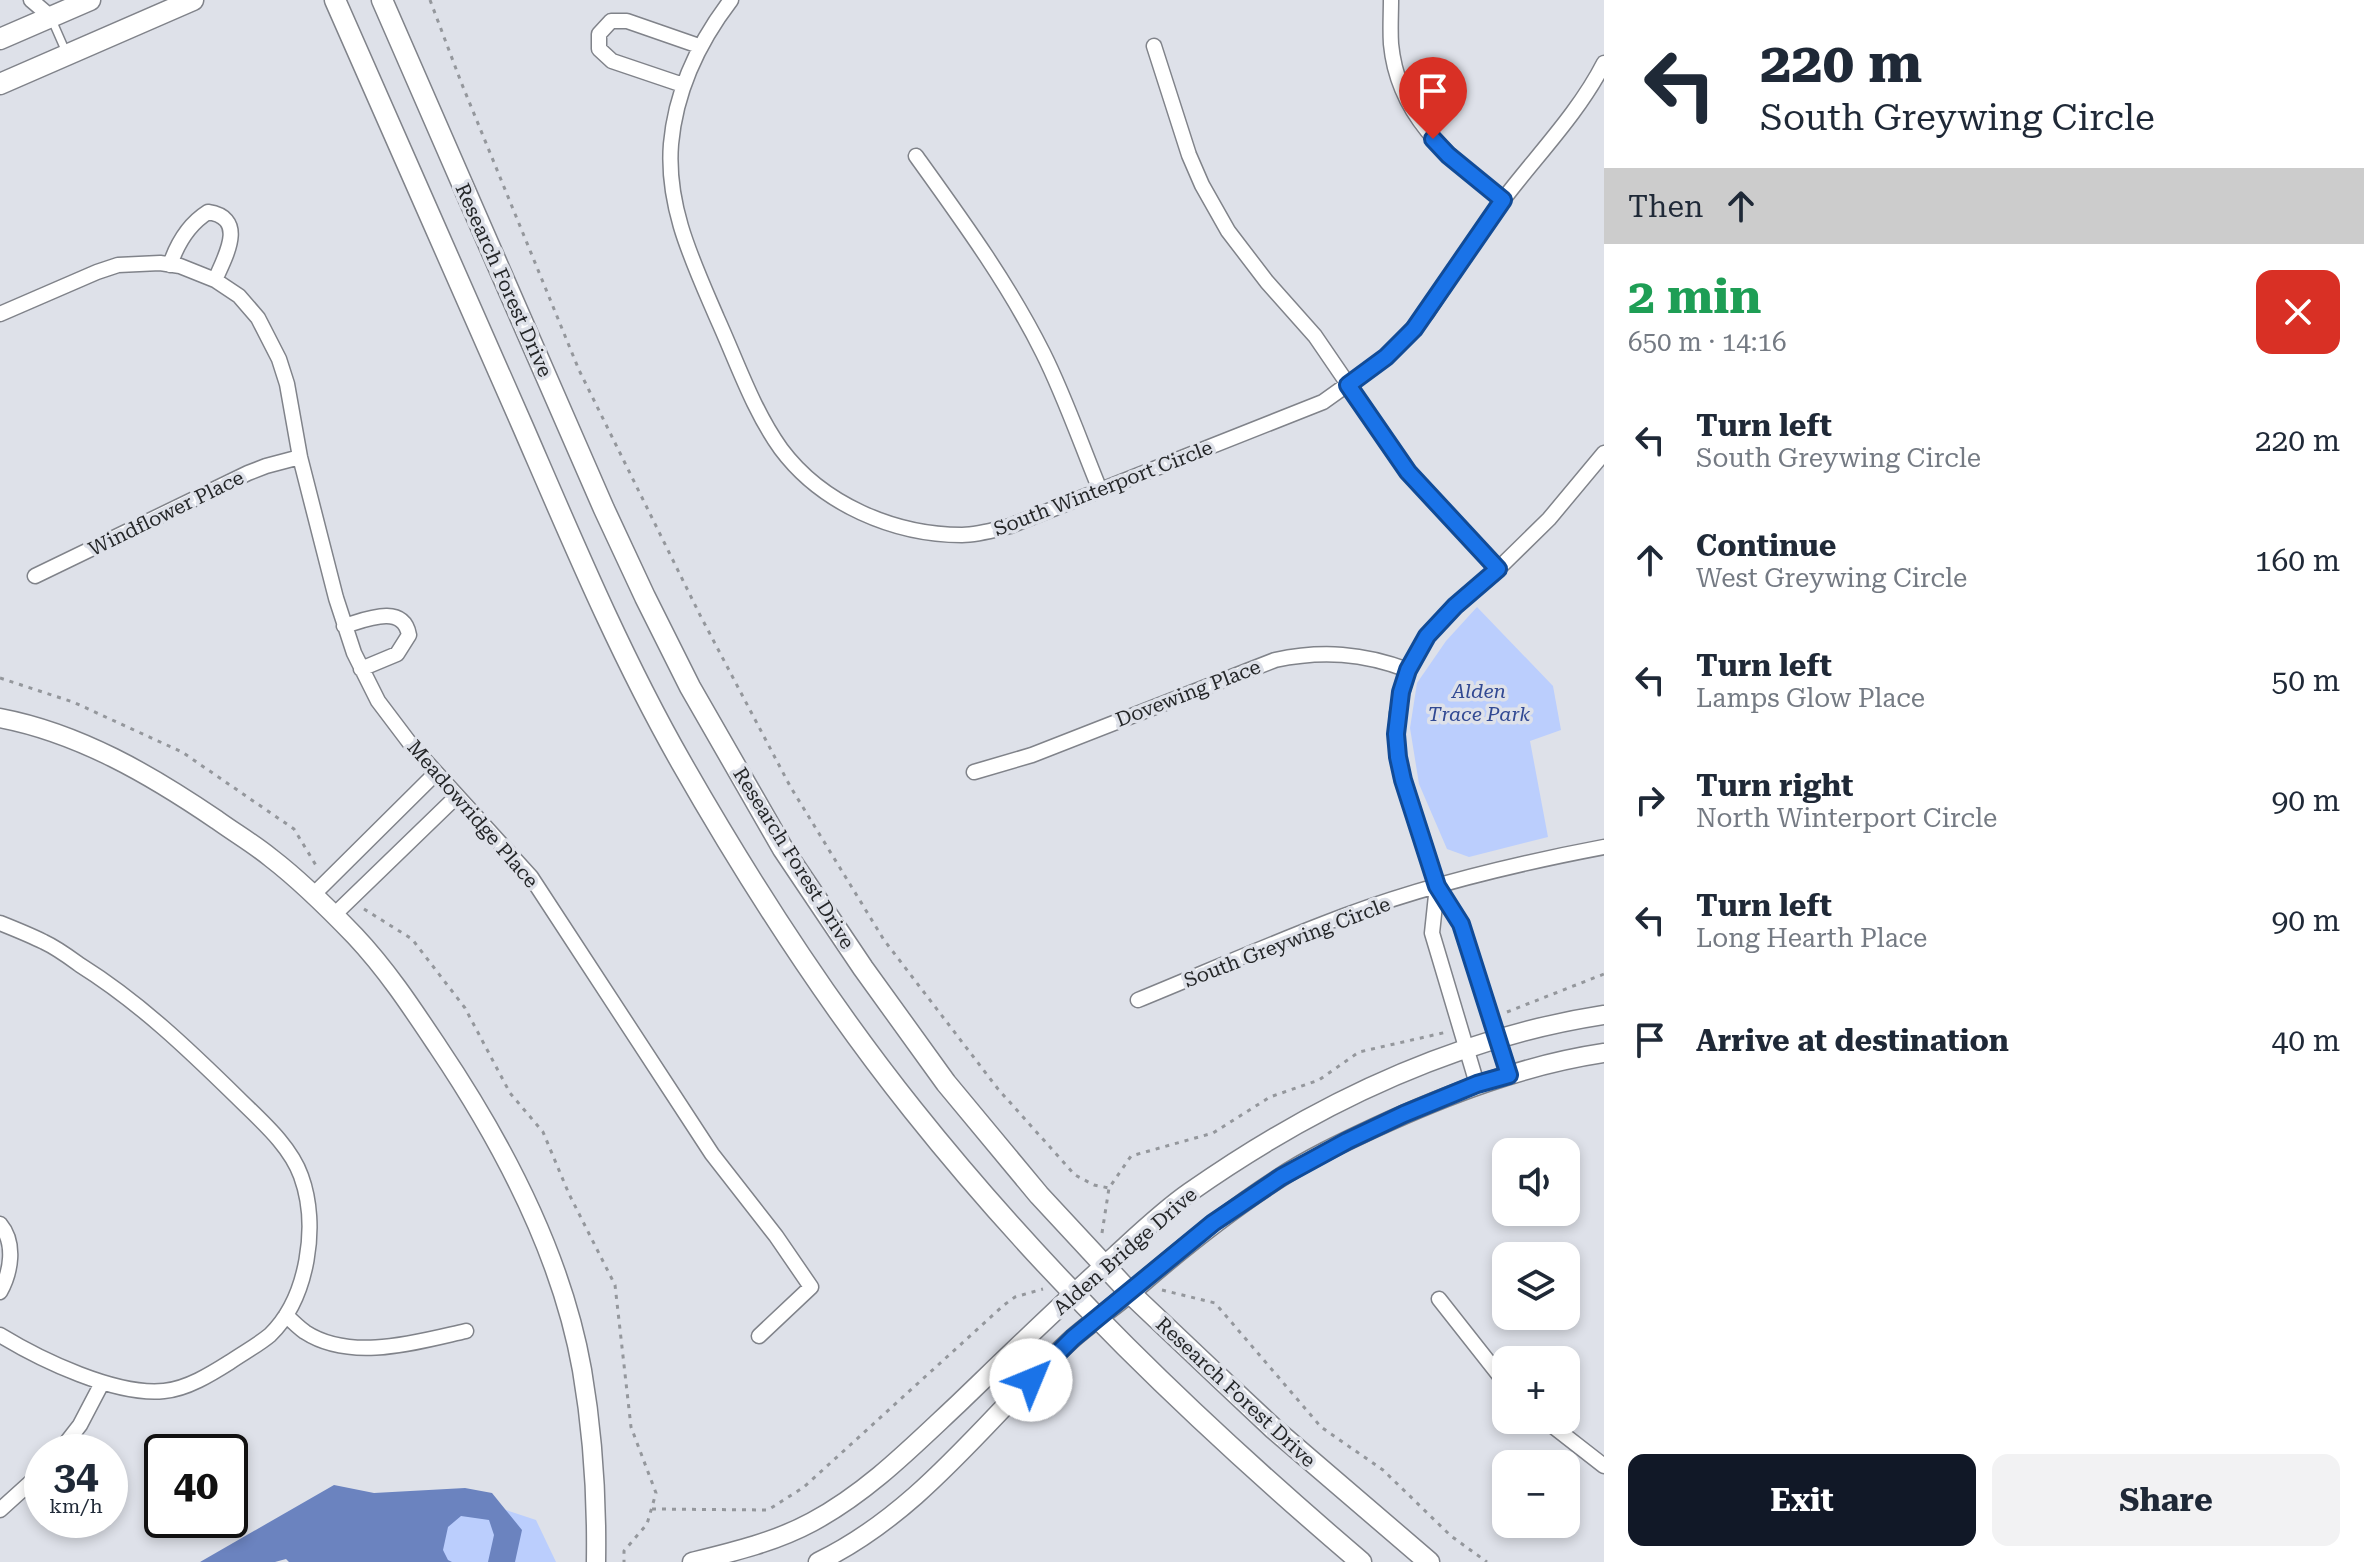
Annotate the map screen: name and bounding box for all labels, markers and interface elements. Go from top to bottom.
text: 220 m [1760,30,1922,96]
icon: left [1628,32,1732,136]
pin [1399,57,1467,139]
icon: arrive [1411,69,1455,113]
text: South Greywing Circle [1760,97,2155,139]
street label: Research Forest Drive [450,179,558,381]
icon: ahead [1719,184,1763,228]
text: Then [1628,189,1703,224]
text: 2 min [1628,269,1761,325]
button: close [2256,270,2340,354]
text: 650 m · 14:16 [1628,327,1787,357]
text: Turn left [1696,408,1832,443]
icon: left [1628,418,1672,462]
text: 220 m [2255,423,2340,458]
street label: South Winterport Circle [990,435,1216,541]
text: South Greywing Circle [1696,443,1981,473]
street label: Windflower Place [84,465,248,561]
text: Continue [1696,528,1836,563]
icon: ahead [1628,538,1672,582]
text: 160 m [2255,543,2340,578]
text: West Greywing Circle [1696,563,1967,593]
text: Turn left [1696,648,1832,683]
street label: Dovewing Place [1112,654,1264,732]
icon: left [1628,658,1672,702]
text: 50 m [2271,663,2340,698]
park label: Alden Trace Park [1428,679,1530,726]
text: Lamps Glow Place [1696,683,1925,713]
street label: Meadowridge Place [402,735,544,893]
street label: Research Forest Drive [728,763,860,953]
text: Turn right [1696,768,1853,803]
icon: right [1628,778,1672,822]
text: 90 m [2271,783,2340,818]
text: North Winterport Circle [1696,803,1997,833]
text: Turn left [1696,888,1832,923]
street label: South Greywing Circle [1180,892,1394,992]
icon: left [1628,898,1672,942]
text: 90 m [2271,903,2340,938]
text: Long Hearth Place [1696,923,1927,953]
icon: arrive [1628,1018,1672,1062]
text: Arrive at destination [1696,1023,2009,1058]
text: 40 m [2271,1023,2340,1058]
map controls [1492,1138,1580,1538]
button: sound [1492,1138,1580,1226]
street label: Alden Bridge Drive [1048,1182,1202,1320]
button: layers [1492,1242,1580,1330]
street label: Research Forest Drive [1151,1312,1321,1472]
position arrow [989,1338,1073,1422]
button: + [1492,1346,1580,1434]
speed limit sign: 40 [144,1434,248,1538]
button: − [1492,1450,1580,1538]
text: 34 [54,1452,98,1499]
button: Exit [1628,1454,1976,1546]
button: Share [1992,1454,2340,1546]
text: km/h [49,1494,103,1518]

